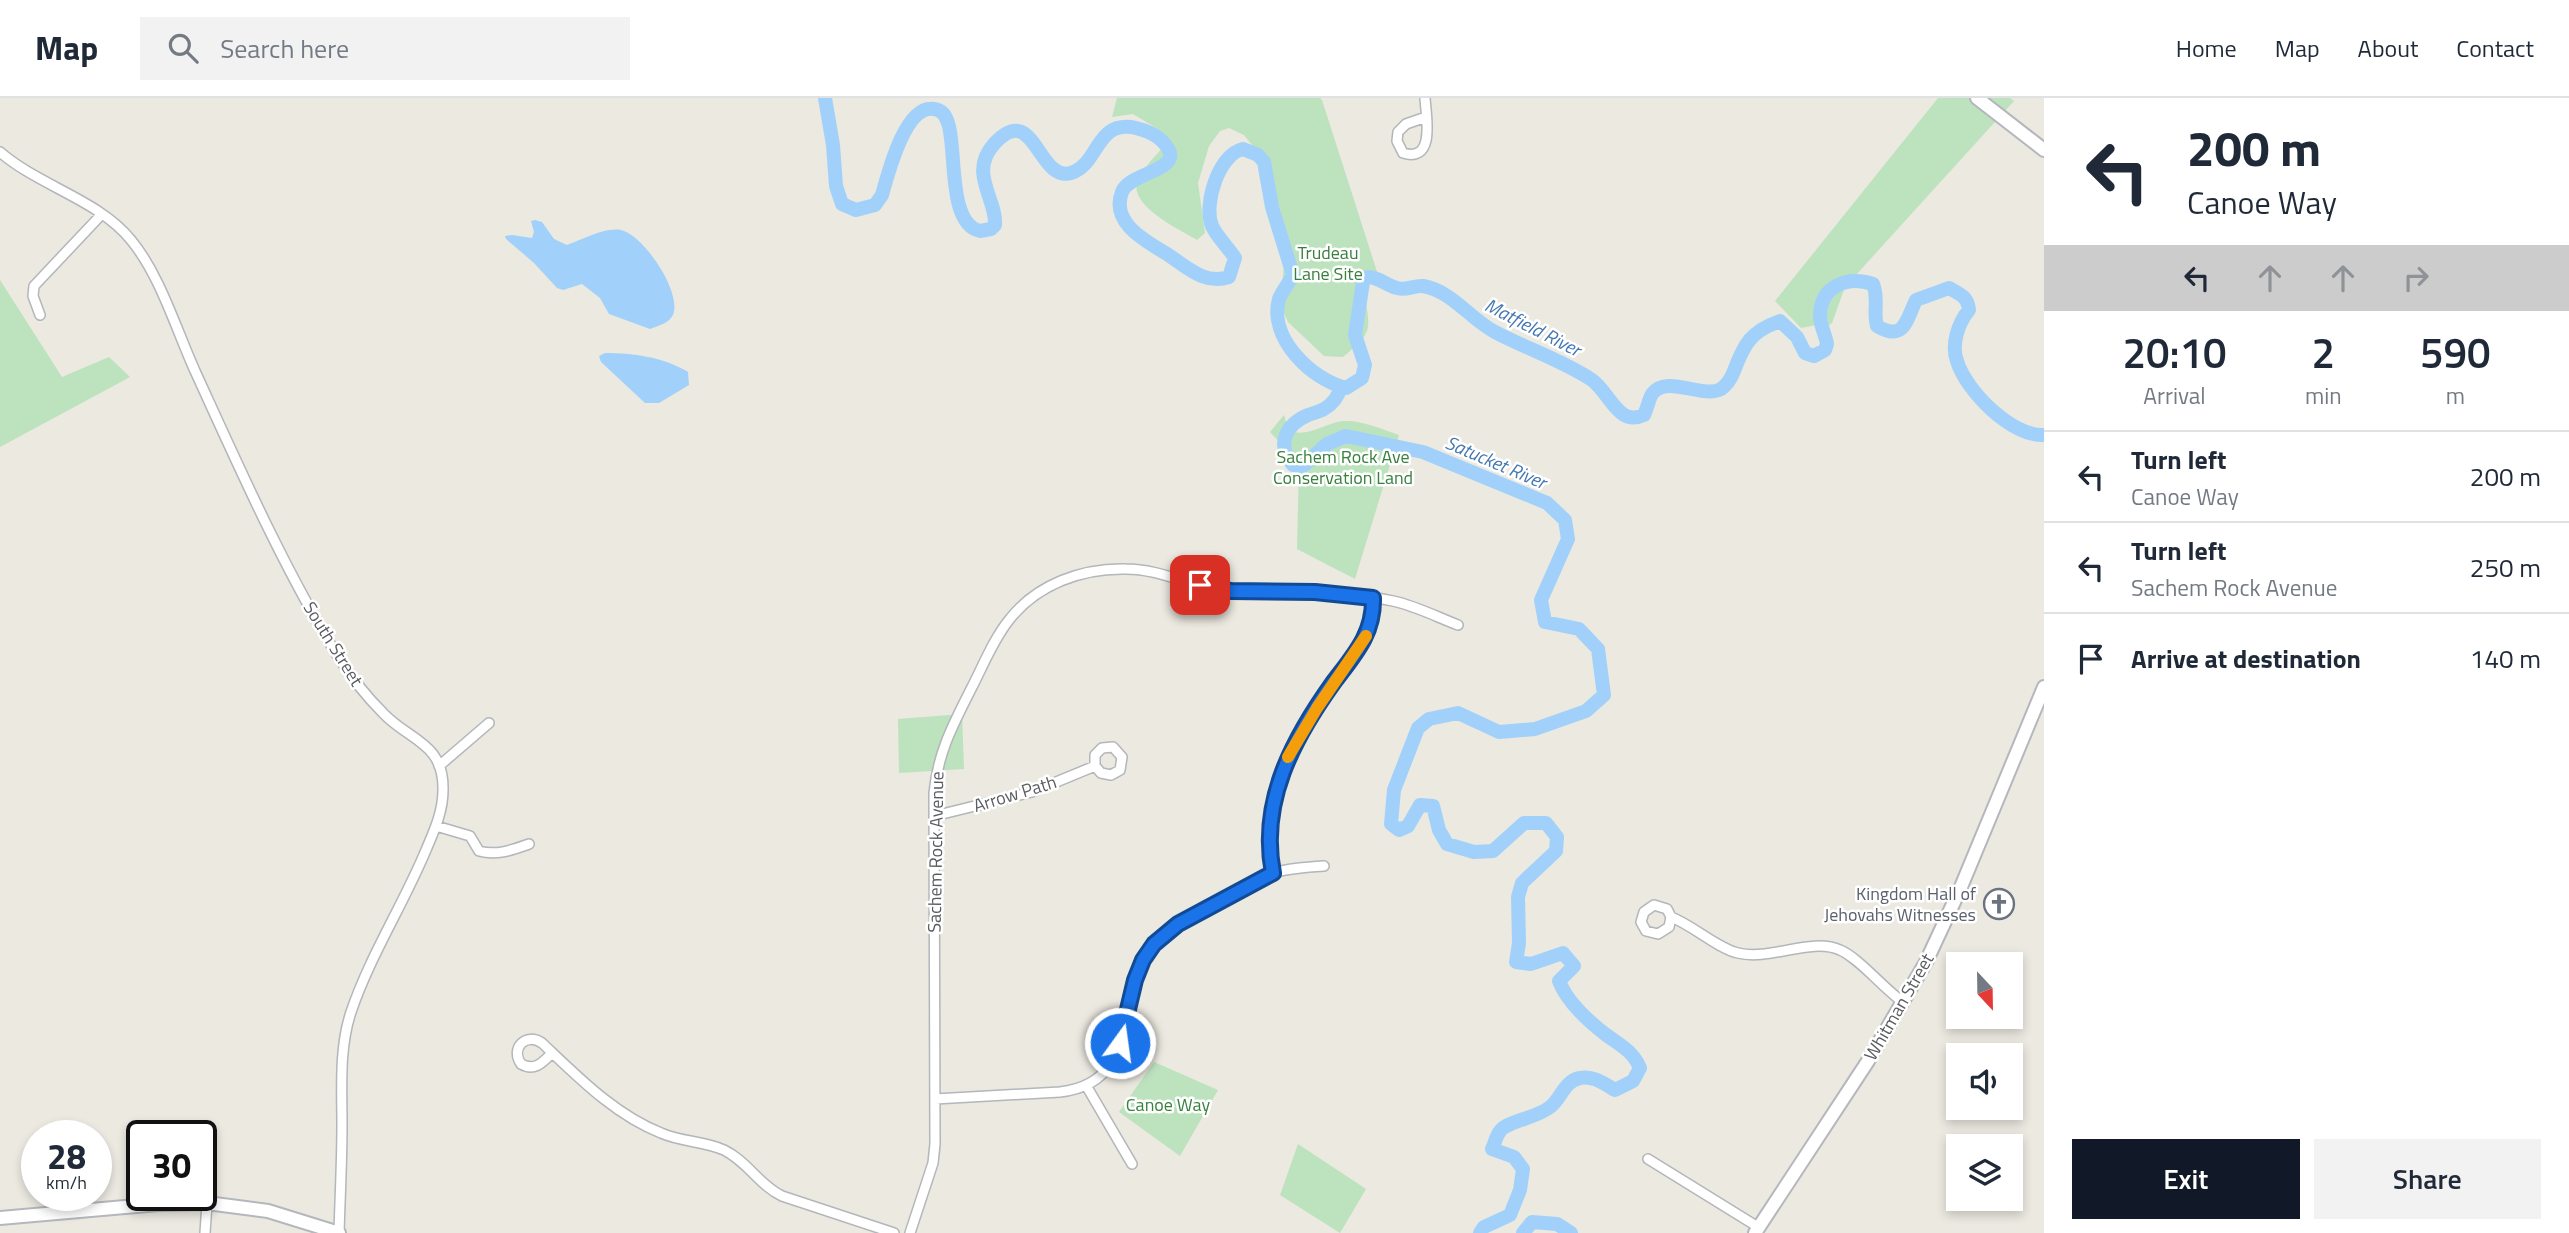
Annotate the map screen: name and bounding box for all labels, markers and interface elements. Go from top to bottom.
search box [140,17,630,80]
text: Map [35,23,98,73]
icon: search [164,29,202,67]
text: Search here [220,29,349,68]
text: Home [2176,30,2237,66]
text: Map [2275,30,2320,66]
text: About [2358,30,2418,66]
text: Contact [2456,30,2534,66]
text: 200 m [2187,110,2321,185]
icon: left [2072,126,2163,217]
text: Canoe Way [2187,178,2337,226]
park label: Trudeau Lane Site [1293,239,1363,287]
icon: left [2178,259,2216,297]
icon: ahead [2251,259,2289,297]
icon: ahead [2324,259,2362,297]
icon: right [2397,259,2435,297]
water label: Matfield River [1480,290,1588,364]
text: 20:10 [2122,320,2227,384]
text: 2 [2312,320,2335,384]
text: 590 [2420,320,2491,384]
text: Arrival [2143,378,2206,413]
text: min [2305,378,2342,413]
text: m [2446,378,2465,413]
water label: Satucket River [1441,427,1553,497]
text: Turn left [2131,440,2226,479]
park label: Sachem Rock Ave Conservation Land [1273,443,1413,491]
text: 200 m [2470,457,2541,496]
icon: left [2072,458,2110,496]
text: Canoe Way [2131,479,2239,514]
text: Turn left [2131,531,2226,570]
text: 250 m [2470,548,2541,587]
icon: left [2072,549,2110,587]
pin [1170,555,1230,615]
icon: arrive [1181,566,1219,604]
text: Sachem Rock Avenue [2131,570,2337,605]
street label: South Street [297,596,370,692]
text: Arrive at destination [2131,639,2361,678]
text: 140 m [2470,639,2541,678]
icon: arrive [2072,640,2110,678]
street label: Arrow Path [970,768,1060,819]
street label: Sachem Rock Avenue [921,771,950,933]
place label: Kingdom Hall of Jehovahs Witnesses [1824,880,1976,928]
church icon: Kingdom Hall of Jehovahs Witnesses [1982,887,2016,921]
street label: Whitman Street [1857,947,1941,1065]
north arrow [1946,952,2023,1029]
map controls [1946,952,2023,1211]
position arrow [1083,1006,1157,1080]
button: sound [1946,1043,2023,1120]
park label: Canoe Way [1126,1091,1210,1118]
speed limit sign: 30 [126,1120,217,1211]
text: 28 [47,1129,86,1183]
button: layers [1946,1134,2023,1211]
button: Exit [2072,1139,2300,1219]
button: Share [2314,1139,2541,1219]
text: km/h [46,1169,87,1196]

